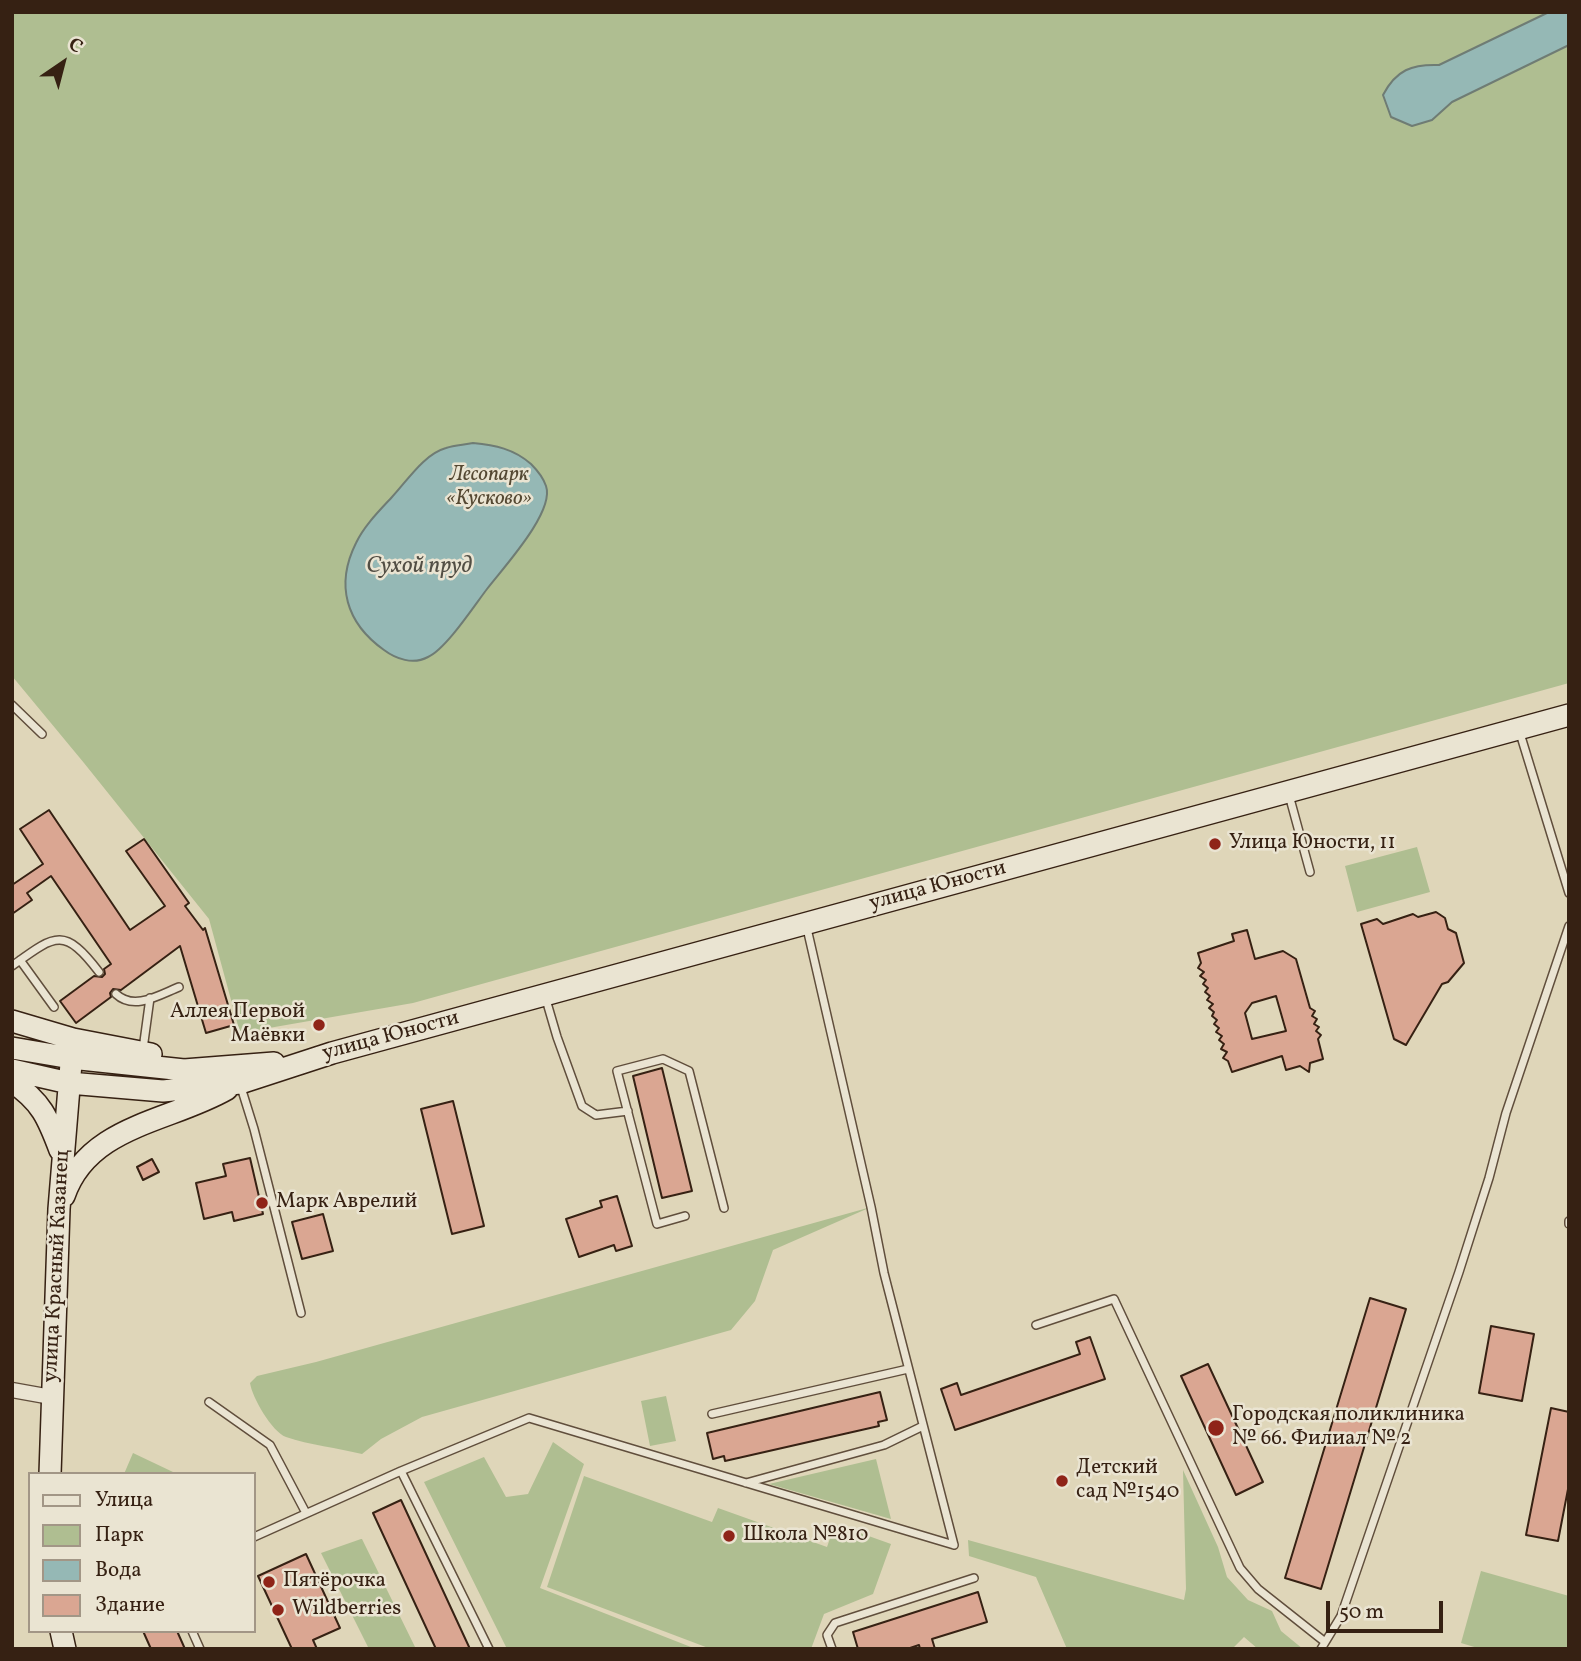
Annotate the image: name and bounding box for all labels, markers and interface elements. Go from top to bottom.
north arrow [28,28,98,98]
text: С [63,32,88,60]
park label: Лесопарк «Кусково» [446,463,532,513]
water label: Сухой пруд [366,554,472,582]
place label: Улица Юности, 11 [1229,831,1396,857]
marker: Улица Юности, 11 [1207,836,1223,852]
street label: улица Юности [867,857,1009,917]
place label: Аллея Первой Маёвки [170,1000,305,1050]
street label: улица Юности [320,1007,462,1067]
marker: Аллея Первой Маёвки [311,1017,327,1033]
street label: улица Красный Казанец [39,1149,77,1383]
place label: Марк Аврелий [276,1190,417,1216]
marker: Марк Аврелий [254,1195,270,1211]
place label: Городская поликлиника № 66. Филиал № 2 [1232,1403,1465,1453]
marker: Городская поликлиника № 66. Филиал № 2 [1206,1418,1226,1438]
place label: Детский сад №1540 [1076,1456,1179,1506]
legend [28,1472,256,1633]
marker: Детский сад №1540 [1054,1473,1070,1489]
text: Улица [95,1486,153,1515]
text: Парк [95,1521,144,1550]
place label: Школа №810 [743,1523,868,1549]
marker: Школа №810 [721,1528,737,1544]
text: Вода [95,1556,142,1585]
place label: Пятёрочка [283,1569,386,1595]
marker: Пятёрочка [261,1574,277,1590]
scale bar [1329,1588,1446,1632]
text: Здание [95,1591,165,1620]
place label: Wildberries [292,1597,401,1623]
text: 50 m [1339,1598,1384,1627]
marker: Wildberries [270,1602,286,1618]

